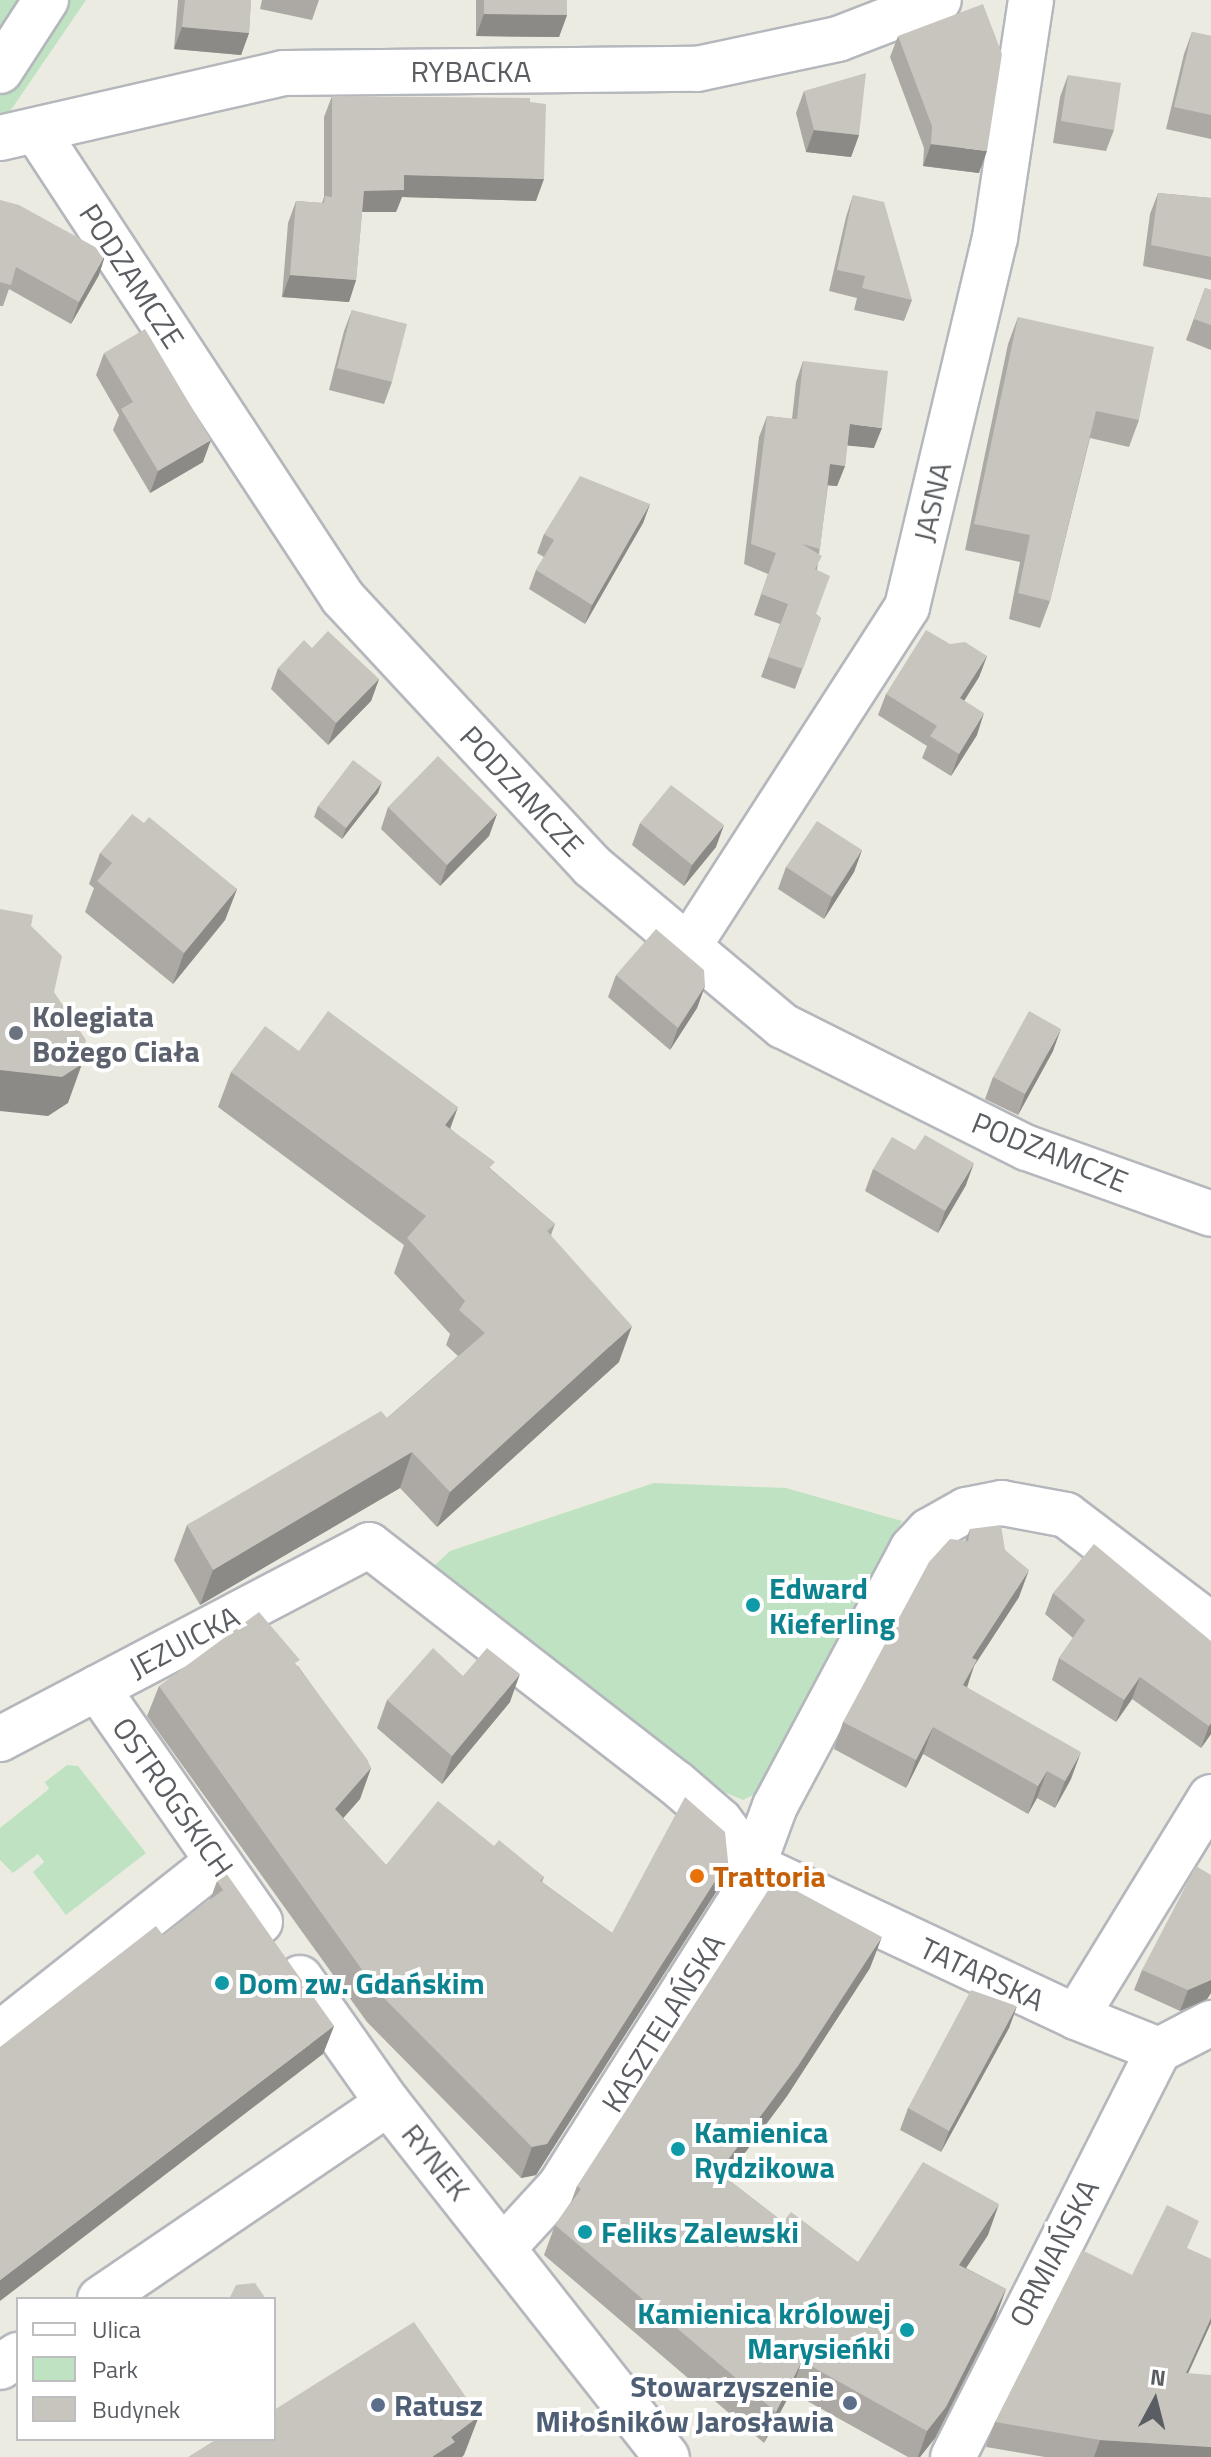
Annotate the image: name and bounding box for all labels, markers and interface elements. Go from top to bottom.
street label: RYBACKA [411,53,531,89]
street label: PODZAMCZE [72,197,192,355]
street label: JASNA [905,459,959,545]
street label: PODZAMCZE [453,718,591,864]
place label: Kolegiata Bożego Ciała [32,998,200,1068]
marker: Kolegiata Bożego Ciała [7,1024,25,1042]
street label: PODZAMCZE [967,1104,1133,1200]
place label: Edward Kieferling [769,1570,895,1640]
marker: Edward Kieferling [744,1596,762,1614]
street label: JEZUICKA [123,1598,245,1686]
street label: OSTROGSKICH [105,1711,241,1883]
place label: Trattoria [713,1858,826,1894]
marker: Trattoria [688,1867,706,1885]
street label: KASZTELAŃSKA [594,1927,732,2119]
street label: TATARSKA [914,1930,1050,2018]
place label: Dom zw. Gdańskim [238,1965,485,2001]
marker: Dom zw. Gdańskim [213,1974,231,1992]
place label: Kamienica Rydzikowa [694,2114,835,2184]
street label: RYNEK [394,2117,478,2207]
marker: Kamienica Rydzikowa [669,2140,687,2158]
street label: ORMIAŃSKA [1002,2173,1106,2333]
place label: Feliks Zalewski [601,2214,799,2250]
marker: Feliks Zalewski [576,2223,594,2241]
place label: Kamienica królowej Marysieńki [637,2295,891,2366]
legend [16,2297,276,2441]
text: Ulica [92,2311,141,2347]
marker: Kamienica królowej Marysieńki [898,2321,916,2339]
text: Park [92,2351,138,2387]
text: N [1148,2359,1168,2395]
north arrow [1115,2361,1195,2441]
place label: Stowarzyszenie Miłośników Jarosławia [535,2368,834,2438]
place label: Ratusz [394,2387,483,2423]
text: Budynek [92,2391,180,2427]
marker: Stowarzyszenie Miłośników Jarosławia [841,2394,859,2412]
marker: Ratusz [369,2396,387,2414]

